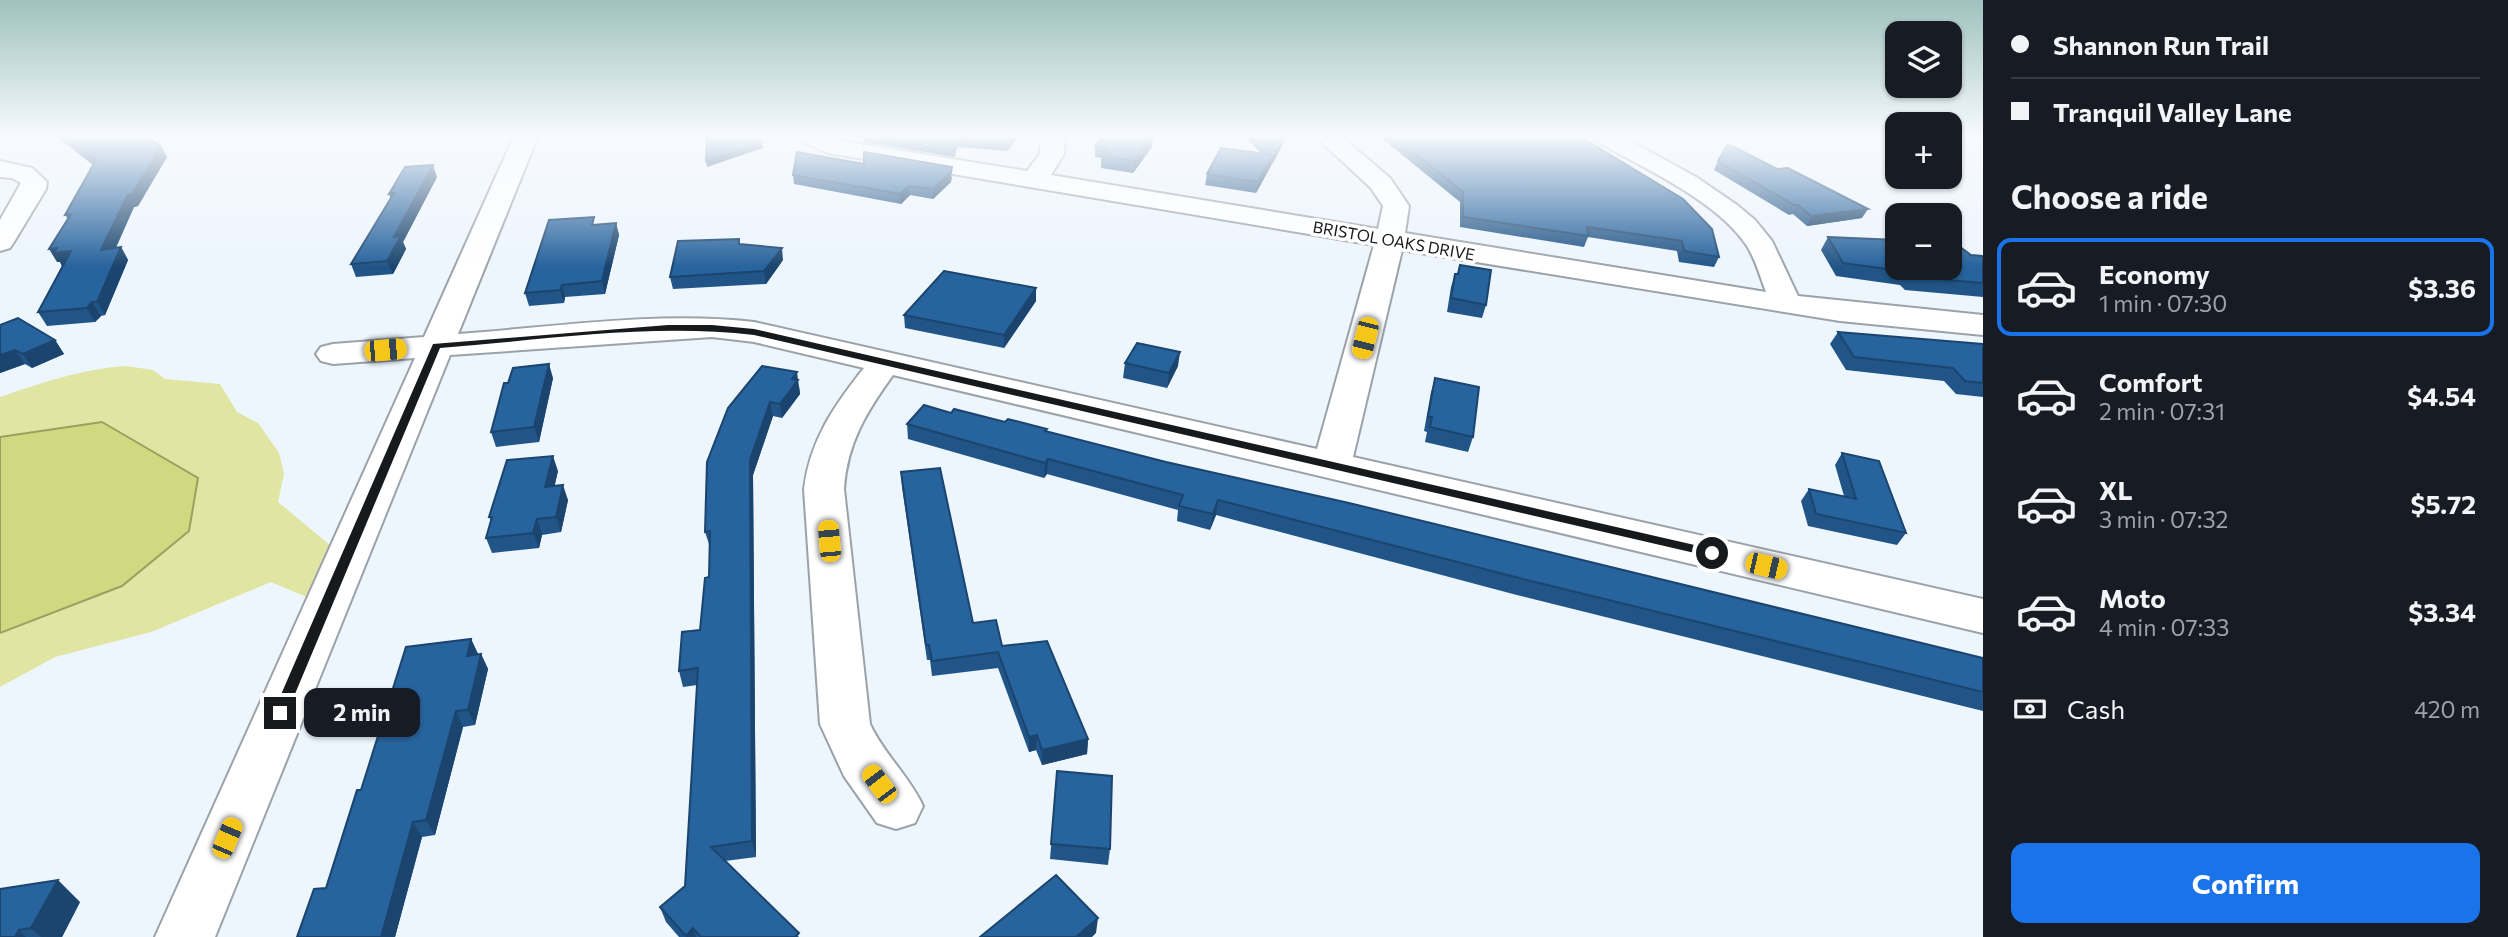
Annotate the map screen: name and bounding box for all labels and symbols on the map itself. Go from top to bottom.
street label: BRISTOL OAKS DRIVE [1312,216,1476,264]
car [1350,315,1381,361]
car [364,338,407,362]
car [817,519,842,563]
route start [1696,537,1728,569]
car [1744,551,1789,581]
callout: 2 min [304,688,420,738]
route end [264,697,296,729]
car [858,761,901,807]
car [210,815,245,861]

